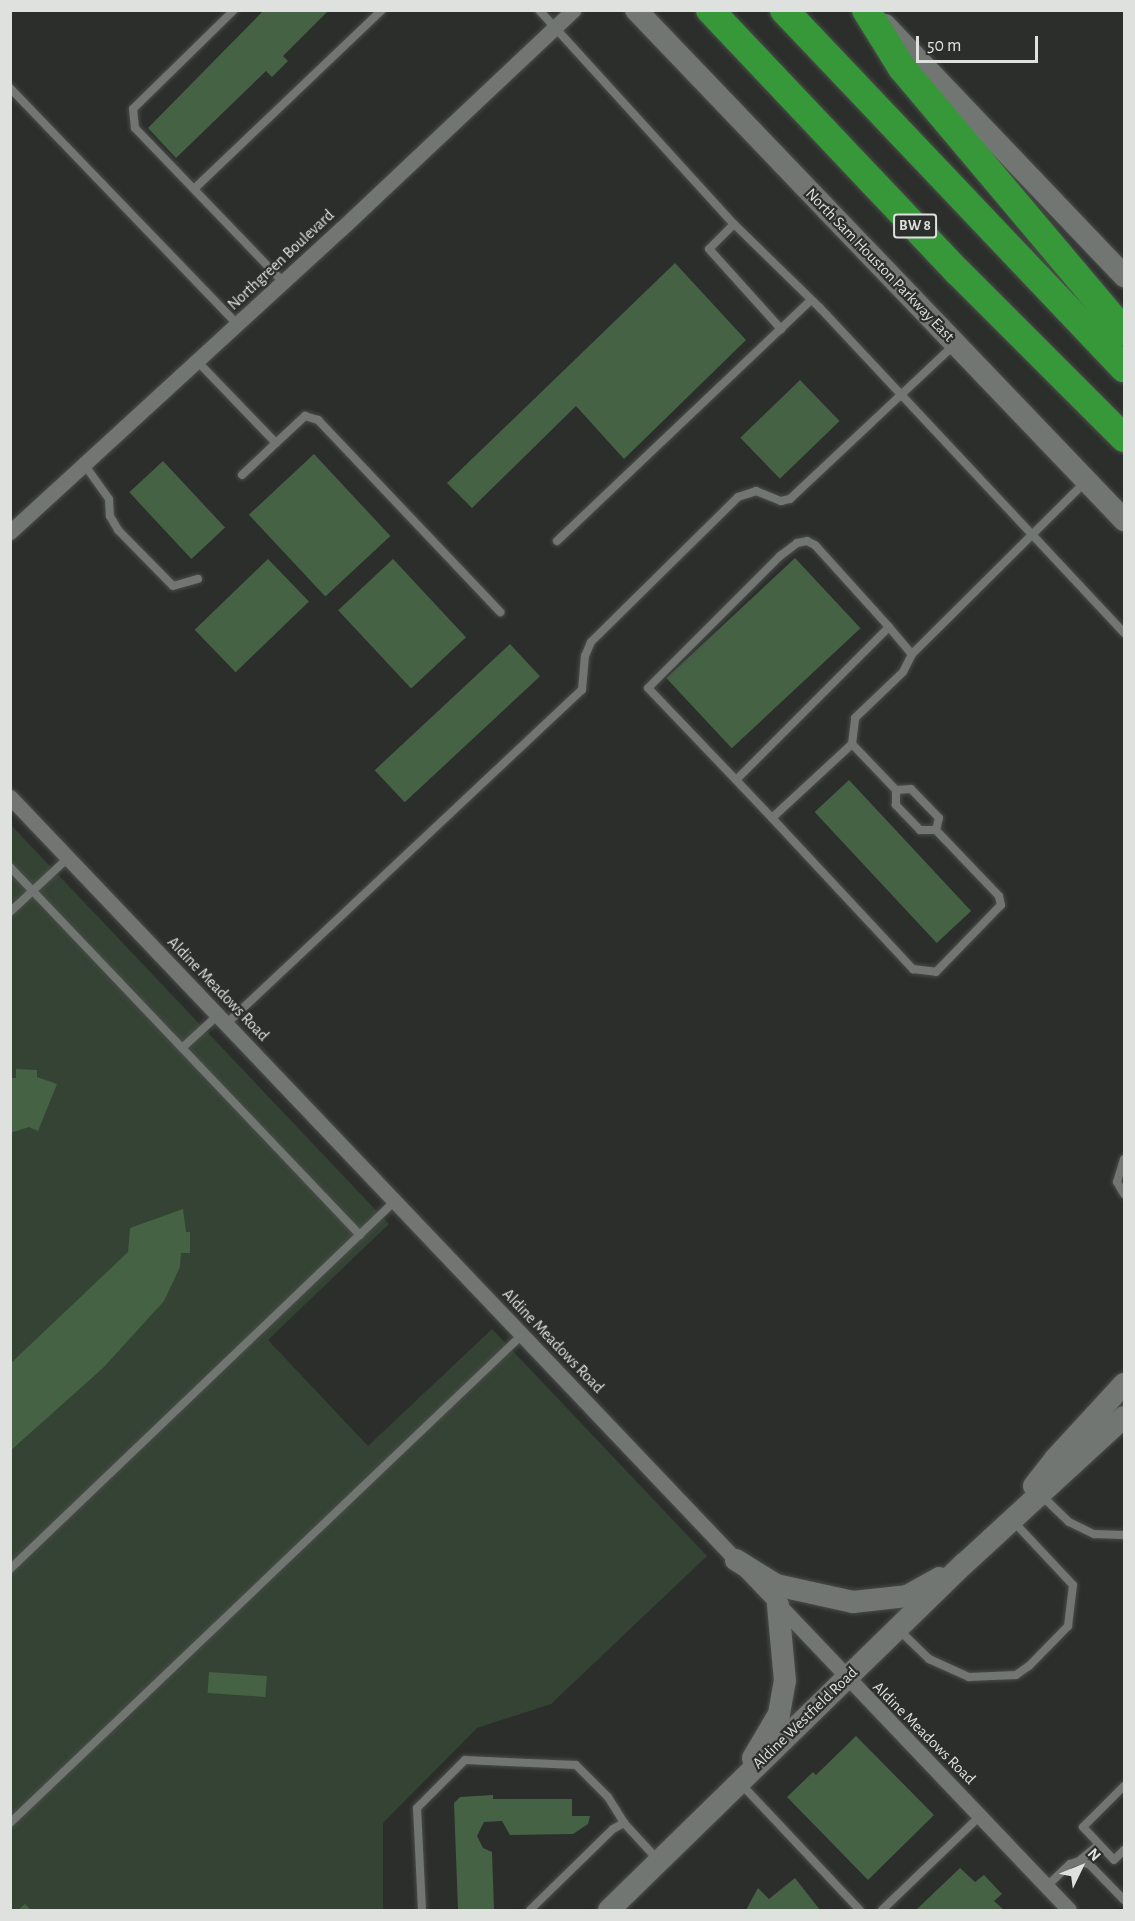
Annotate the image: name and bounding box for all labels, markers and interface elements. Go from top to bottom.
scale bar [919,24,1040,62]
text: 50 m [927,37,961,55]
street label: North Sam Houston Parkway East [802,184,958,346]
street label: Northgreen Boulevard [224,206,338,314]
road number: BW 8 [892,214,938,238]
street label: Aldine Meadows Road [163,933,273,1045]
street label: Aldine Meadows Road [498,1285,608,1397]
street label: Aldine Westfield Road [748,1663,862,1773]
street label: Aldine Meadows Road [869,1678,979,1788]
north arrow [1051,1837,1111,1897]
text: N [1085,1845,1104,1864]

